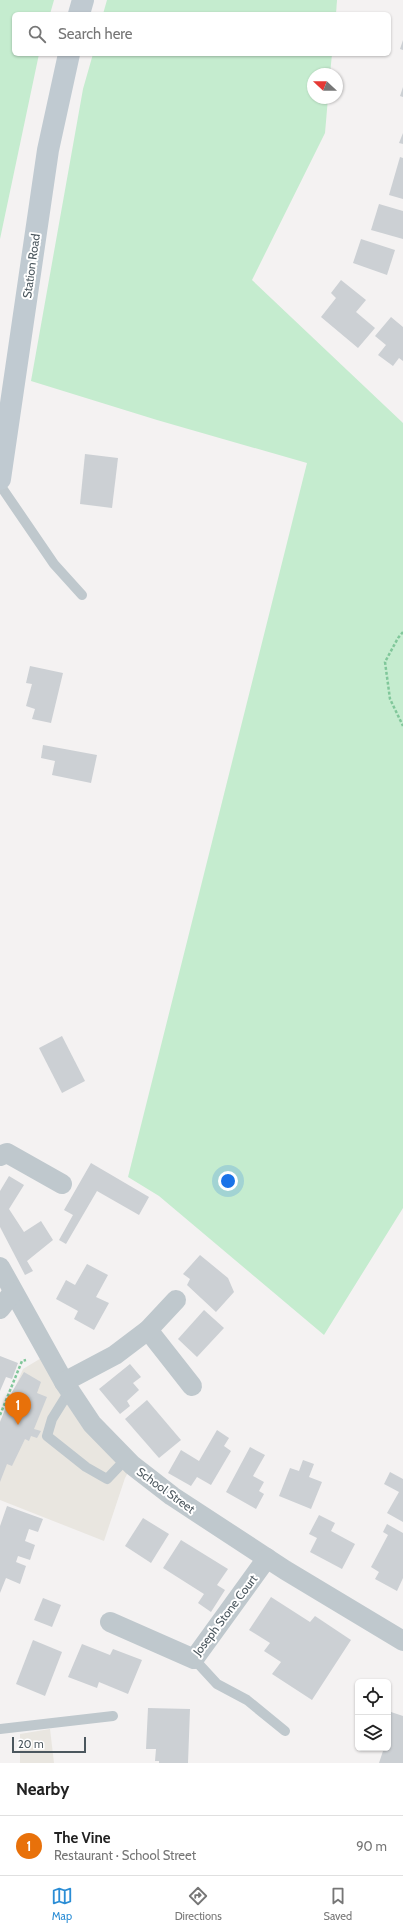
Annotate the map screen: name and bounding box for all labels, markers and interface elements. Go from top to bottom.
search box [12,12,391,56]
icon: search [26,23,48,45]
text: Search here [58,25,133,43]
north arrow [307,68,343,104]
street label: Station Road [19,233,43,299]
your location [218,1171,238,1191]
pin: 1 [5,1392,31,1425]
street label: School Street [134,1464,198,1516]
street label: Joseph Stone Court [189,1572,260,1659]
map controls [355,1679,391,1751]
button: locate [355,1679,391,1715]
button: layers [355,1715,391,1751]
scale bar [12,1735,86,1754]
text: 20 m [18,1737,44,1751]
text: Nearby [16,1779,69,1799]
text: The Vine [54,1829,110,1847]
text: 1 [27,1838,31,1854]
text: 90 m [356,1838,387,1854]
text: Restaurant · School Street [54,1847,196,1863]
tab: Map [51,1885,73,1923]
tab: Directions [175,1885,222,1923]
tab: Saved [324,1885,352,1923]

